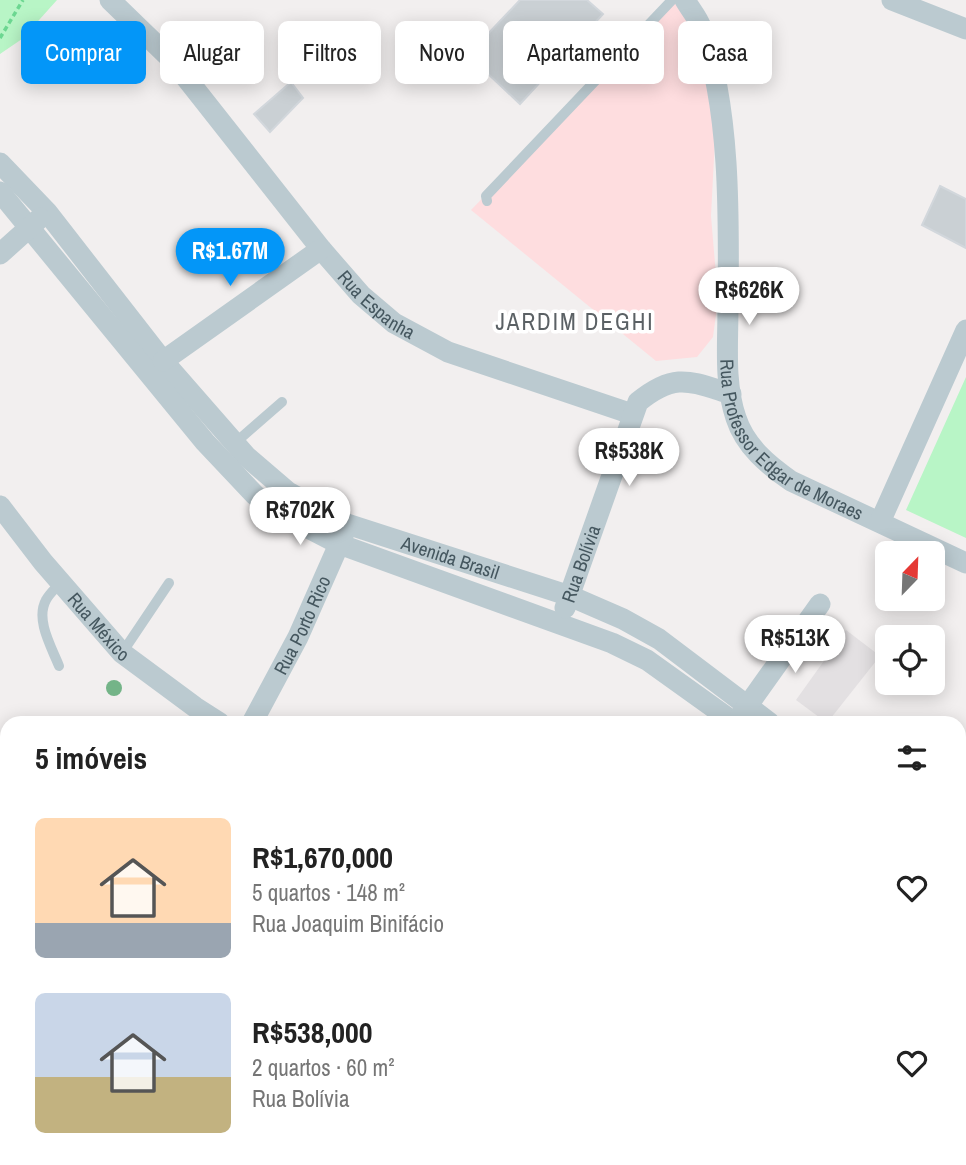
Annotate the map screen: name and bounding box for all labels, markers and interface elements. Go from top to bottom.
chip: Comprar [21,21,146,84]
chip: Alugar [160,21,264,84]
chip: Filtros [278,21,381,84]
chip: Novo [395,21,489,84]
chip: Apartamento [503,21,664,84]
chip: Casa [678,21,772,84]
pin: R$1.67M [165,229,295,288]
text: R$1.67M [192,235,268,266]
street label: Rua Espanha [332,264,420,345]
pin: R$626K [692,268,806,327]
text: R$626K [714,274,784,305]
district label: JARDIM DEGHI [495,306,655,337]
street label: Rua Professor Edgar de Moraes [714,359,868,526]
pin: R$538K [572,428,686,488]
text: R$538K [594,435,664,466]
pin: R$702K [243,488,357,547]
text: R$702K [265,494,335,525]
street label: Rua Bolívia [555,521,607,606]
street label: Avenida Brasil [397,529,503,585]
north arrow [875,541,945,611]
map controls [875,541,945,695]
street label: Rua Porto Rico [267,572,336,679]
street label: Rua México [62,587,135,667]
pin: R$513K [738,616,852,675]
text: R$513K [760,622,830,653]
button: locate [875,625,945,695]
text: 5 imóveis [35,738,147,778]
icon: filters [893,739,931,777]
text: R$1,670,000 [252,837,393,877]
icon: home [91,846,175,930]
icon: heart [893,869,931,907]
text: 5 quartos · 148 m² [252,877,405,908]
text: Rua Joaquim Binifácio [252,908,444,939]
text: R$538,000 [252,1012,372,1052]
icon: home [91,1021,175,1105]
icon: heart [893,1044,931,1082]
text: 2 quartos · 60 m² [252,1052,395,1083]
text: Rua Bolívia [252,1083,350,1114]

